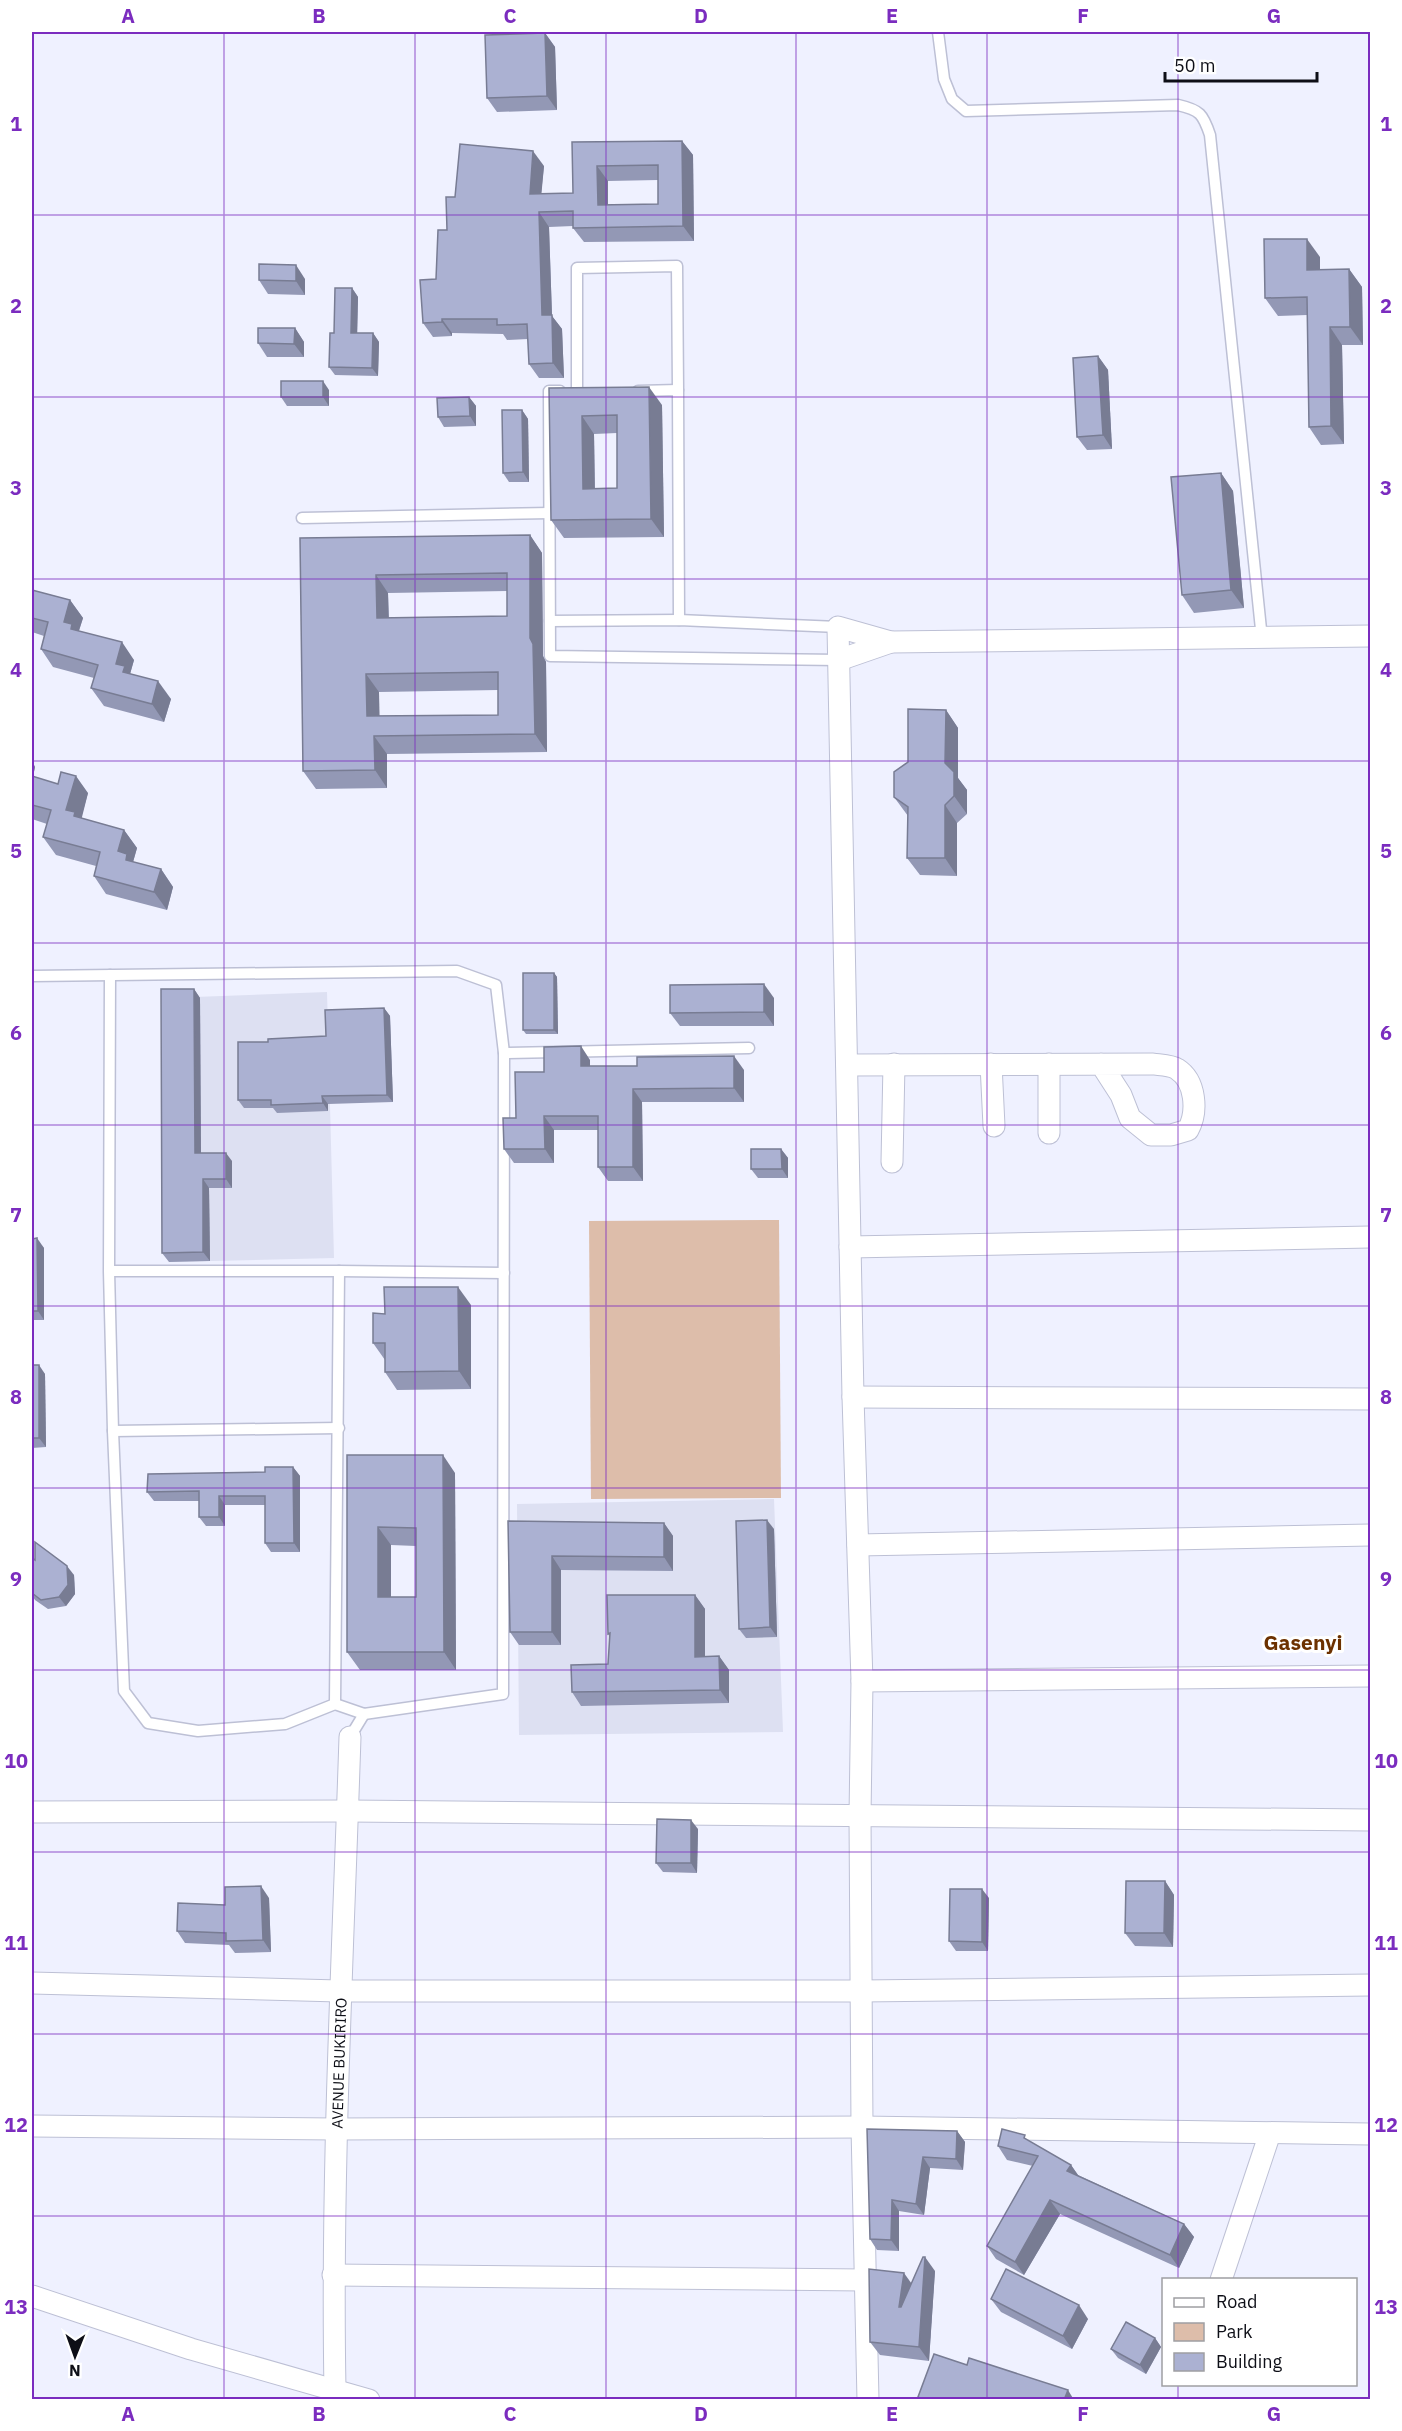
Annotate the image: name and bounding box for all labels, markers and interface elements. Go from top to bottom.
text: A [121,2,135,29]
text: B [312,2,326,29]
text: C [503,2,517,29]
text: D [694,2,708,29]
text: E [886,2,898,29]
text: F [1077,2,1089,29]
text: G [1267,2,1281,29]
scale bar [1165,45,1316,83]
text: 50 m [1174,54,1216,77]
text: 1 [10,110,22,137]
text: 1 [1380,110,1392,137]
text: 2 [10,292,22,319]
text: 2 [1380,292,1392,319]
text: 3 [10,474,22,501]
text: 3 [1380,474,1392,501]
text: 4 [10,656,22,683]
text: 4 [1380,656,1392,683]
text: 5 [10,837,22,864]
text: 5 [1380,837,1392,864]
text: 6 [10,1019,22,1046]
text: 6 [1380,1019,1392,1046]
text: 7 [10,1201,22,1228]
text: 7 [1380,1201,1392,1228]
text: 8 [10,1383,22,1410]
text: 8 [1380,1383,1392,1410]
text: 9 [10,1565,22,1592]
text: 9 [1380,1565,1392,1592]
district label: Gasenyi [1263,1628,1343,1656]
text: 10 [4,1747,28,1774]
text: 10 [1374,1747,1398,1774]
text: 11 [4,1929,28,1956]
text: 11 [1374,1929,1398,1956]
street label: AVENUE BUKIRIRO [327,1997,350,2129]
text: 12 [4,2111,28,2138]
text: 12 [1374,2111,1398,2138]
legend [1162,2278,1357,2386]
text: Road [1216,2290,1257,2313]
text: 13 [4,2293,28,2320]
text: 13 [1374,2293,1398,2320]
text: Park [1216,2320,1253,2343]
north arrow [45,2326,105,2386]
text: Building [1216,2350,1283,2373]
text: N [69,2361,81,2381]
text: A [121,2400,135,2427]
text: B [312,2400,326,2427]
text: C [503,2400,517,2427]
text: D [694,2400,708,2427]
text: E [886,2400,898,2427]
text: F [1077,2400,1089,2427]
text: G [1267,2400,1281,2427]

